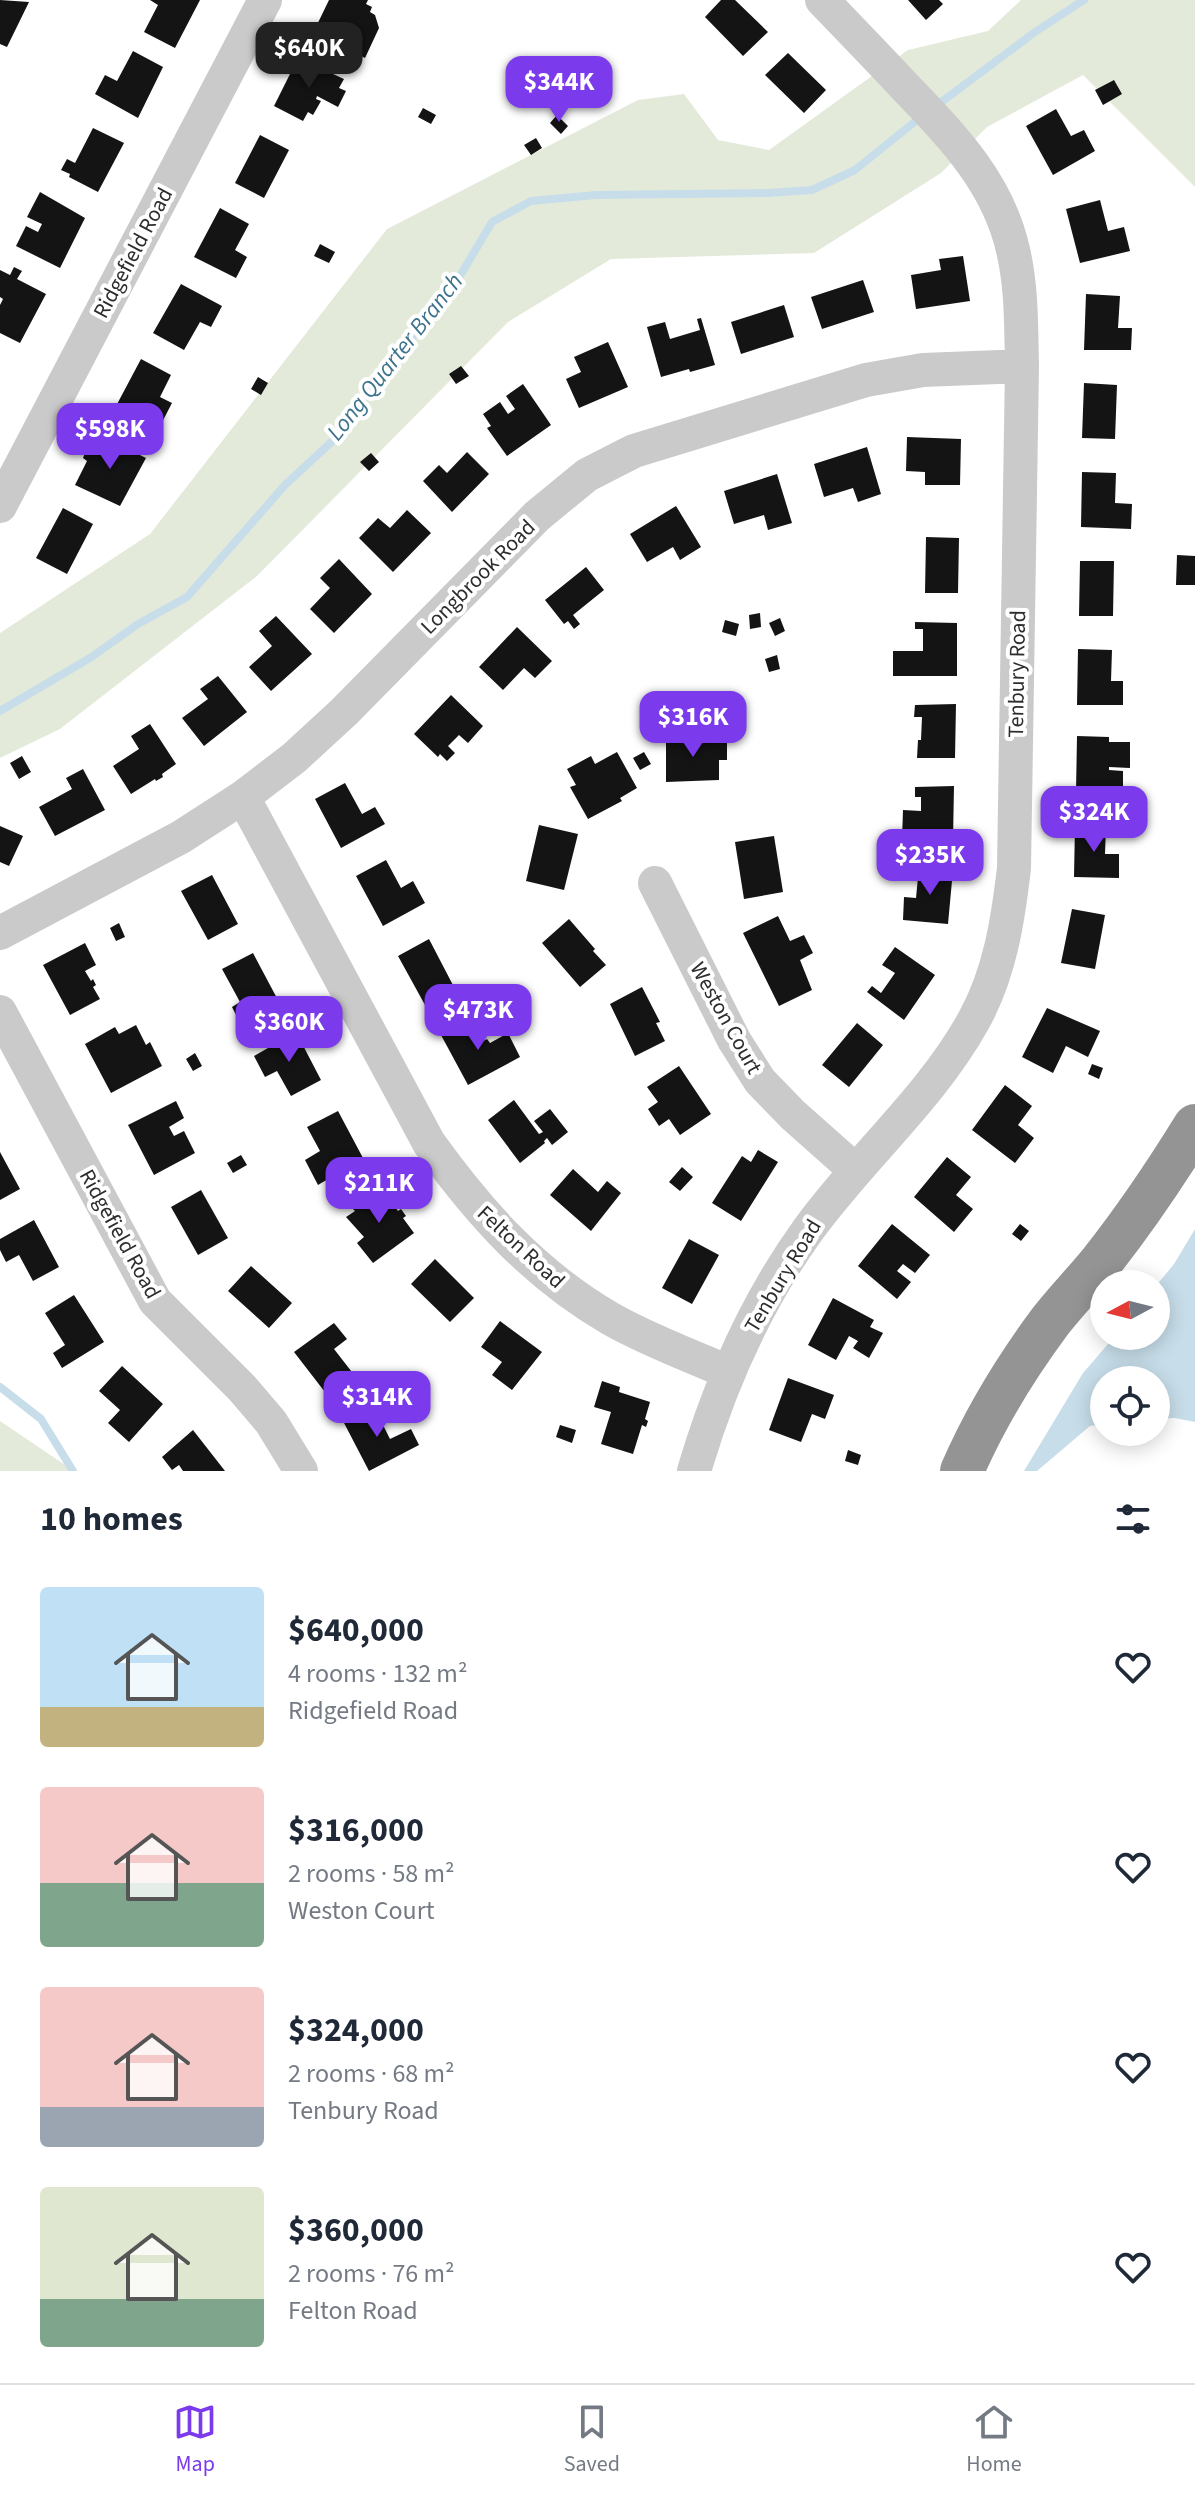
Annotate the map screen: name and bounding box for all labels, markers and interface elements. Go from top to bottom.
pin: $640K [253,22,365,90]
text: $640K [274,29,344,66]
pin: $344K [503,56,615,124]
text: $344K [524,63,594,100]
street label: Ridgefield Road [85,182,181,324]
water label: Long Quarter Branch [318,266,472,448]
pin: $598K [54,403,166,471]
text: $598K [75,410,145,447]
street label: Longbrook Road [413,512,543,642]
street label: Tenbury Road [1000,610,1034,738]
pin: $316K [637,691,749,759]
text: $316K [658,698,728,735]
pin: $324K [1038,786,1150,854]
text: $324K [1059,793,1129,830]
pin: $235K [874,829,986,897]
text: $235K [895,836,965,873]
street label: Weston Court [682,956,770,1080]
pin: $473K [422,984,534,1052]
text: $473K [443,991,513,1028]
pin: $360K [233,996,345,1064]
text: $360K [254,1003,324,1040]
pin: $211K [323,1157,435,1225]
street label: Ridgefield Road [71,1163,169,1305]
text: $211K [344,1164,414,1201]
street label: Felton Road [470,1198,572,1296]
street label: Tenbury Road [736,1213,830,1339]
north arrow [1090,1270,1170,1350]
map controls [1090,1270,1170,1446]
button: locate [1090,1366,1170,1446]
pin: $314K [321,1371,433,1439]
text: $314K [342,1378,412,1415]
text: 10 homes [40,1495,183,1544]
icon: filters [1111,1497,1155,1541]
text: $640,000 [288,1606,424,1655]
icon: home [104,1619,200,1715]
icon: heart [1111,1645,1155,1689]
text: 4 rooms · 132 m² [288,1655,467,1692]
text: Ridgefield Road [288,1692,458,1729]
text: $316,000 [288,1806,424,1855]
icon: home [104,1819,200,1915]
icon: heart [1111,1845,1155,1889]
text: 2 rooms · 58 m² [288,1855,455,1892]
text: Weston Court [288,1892,435,1929]
text: $324,000 [288,2006,424,2055]
icon: home [104,2019,200,2115]
icon: heart [1111,2045,1155,2089]
text: 2 rooms · 68 m² [288,2055,455,2092]
text: Tenbury Road [288,2092,439,2129]
text: $360,000 [288,2206,424,2255]
icon: home [104,2219,200,2315]
icon: heart [1111,2245,1155,2289]
text: 2 rooms · 76 m² [288,2255,455,2292]
text: Felton Road [288,2292,418,2329]
tab: Map [173,2400,217,2480]
tab: Saved [564,2400,620,2480]
tab: Home [966,2400,1022,2480]

